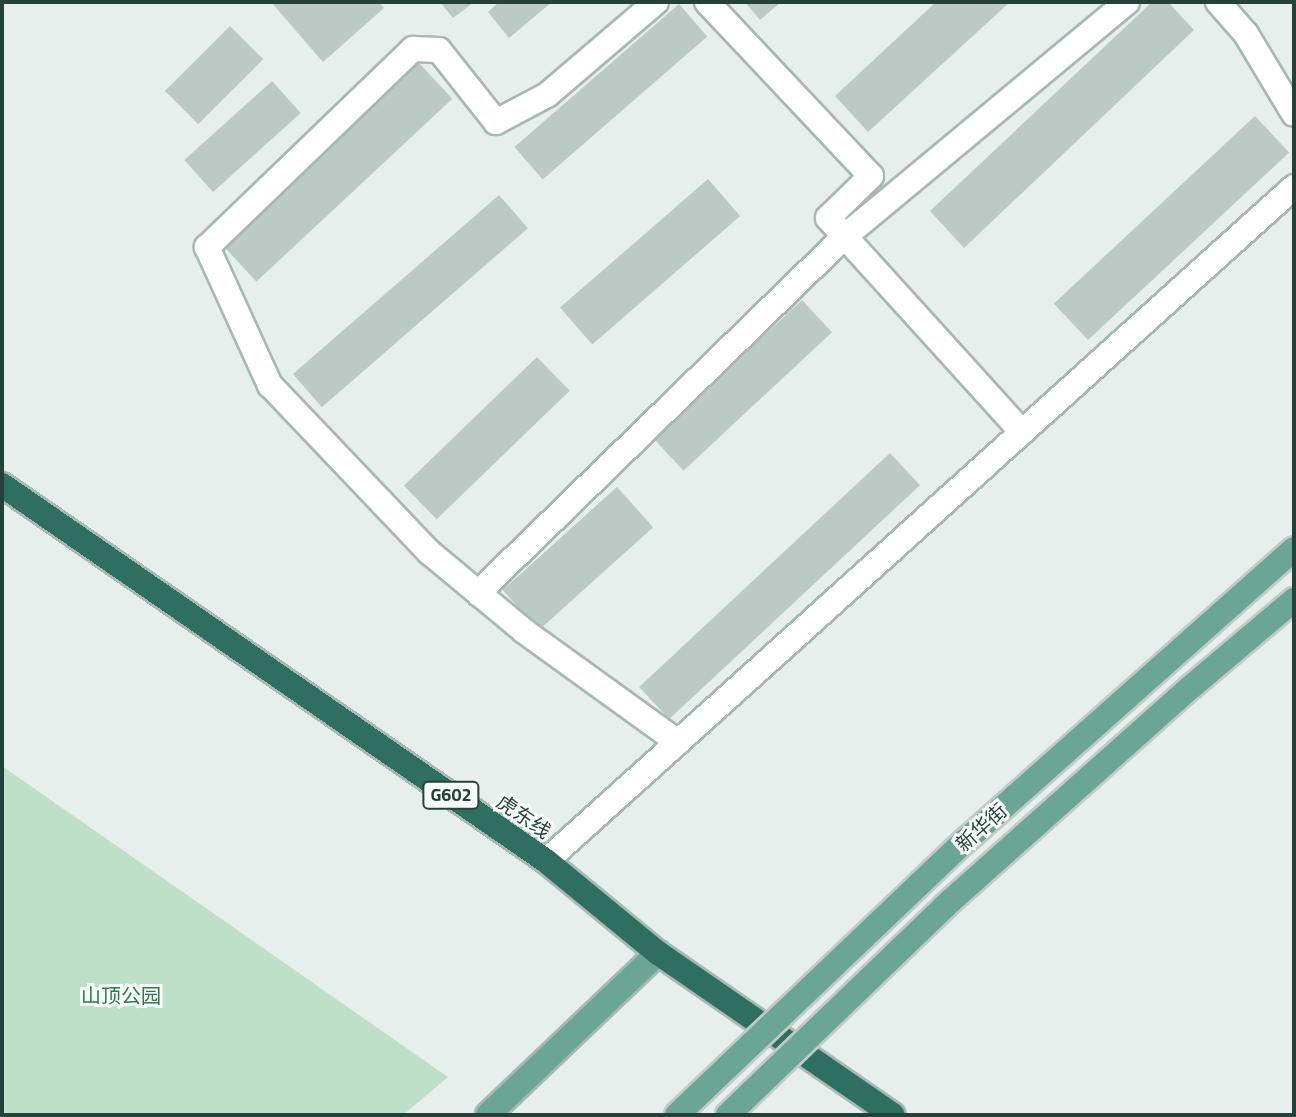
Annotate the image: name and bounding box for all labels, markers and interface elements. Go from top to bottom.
road number: G602 [421,781,481,809]
street label: 虎东线 [493,789,555,843]
street label: 新华街 [951,798,1011,856]
park label: 山顶公园 [81,983,161,1007]

